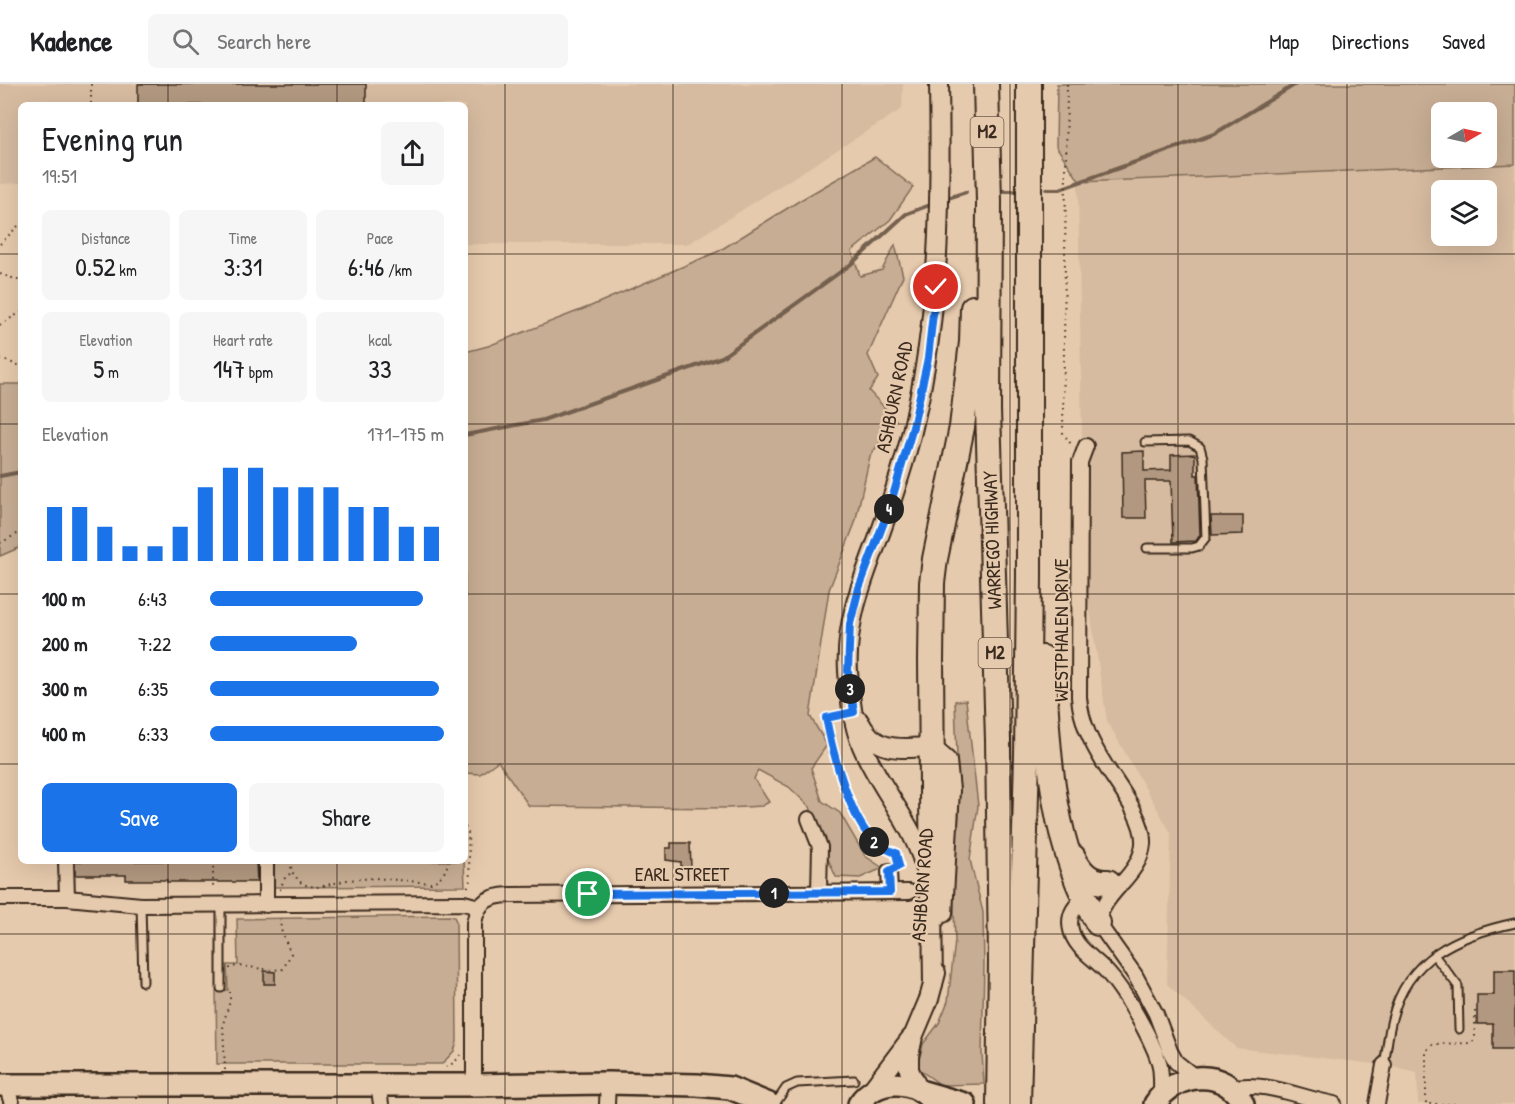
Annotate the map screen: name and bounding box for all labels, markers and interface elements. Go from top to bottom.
search box [148,14,568,68]
text: Kadence [30,22,112,60]
icon: search [169,25,202,58]
text: Search here [217,26,311,56]
text: Map [1269,27,1299,56]
text: Directions [1332,27,1409,56]
text: Saved [1442,27,1485,56]
north arrow [1431,102,1497,168]
map controls [1431,102,1497,246]
text: Evening run [42,117,183,161]
road number: M2 [970,117,1004,147]
button: share [381,122,444,185]
text: 19:51 [42,162,77,189]
button: layers [1431,180,1497,246]
text: Distance [82,227,130,249]
text: Time [229,227,257,249]
text: Pace [367,227,393,249]
text: 0.52 [75,249,116,284]
text: 3:31 [224,249,262,284]
text: 6:46 [348,249,384,284]
text: km [116,259,137,281]
text: /km [384,259,412,281]
pin [910,261,961,312]
icon: check [919,270,952,303]
text: Elevation [79,329,133,351]
text: Heart rate [213,329,273,351]
text: kcal [368,329,392,351]
street label: ASHBURN ROAD [869,338,919,455]
text: 5 [93,351,104,386]
text: 147 [213,351,245,386]
text: 33 [368,351,392,386]
text: m [104,361,119,383]
text: bpm [245,361,273,383]
text: Elevation [42,420,108,447]
text: 171–175 m [367,420,444,447]
street label: WARREGO HIGHWAY [976,470,1007,610]
pin: 4 [874,494,904,524]
text: 4 [886,498,892,520]
street label: WESTPHALEN DRIVE [1047,558,1074,702]
text: 100 m [42,585,85,612]
text: 6:43 [138,585,167,612]
text: 200 m [42,630,87,657]
text: 7:22 [138,630,171,657]
road number: M2 [978,638,1012,668]
pin: 3 [835,674,865,704]
text: 300 m [42,675,87,702]
text: 6:35 [138,675,168,702]
text: 3 [846,678,854,700]
text: 400 m [42,720,86,747]
text: 6:33 [138,720,169,747]
button: Save [42,783,237,852]
button: Share [249,783,444,852]
pin: 2 [859,827,889,857]
street label: ASHBURN ROAD [904,827,939,942]
text: 2 [870,831,878,853]
street label: EARL STREET [635,860,730,887]
pin [562,868,613,919]
icon: arrive [571,877,604,910]
pin: 1 [759,878,789,908]
text: 1 [771,882,777,904]

